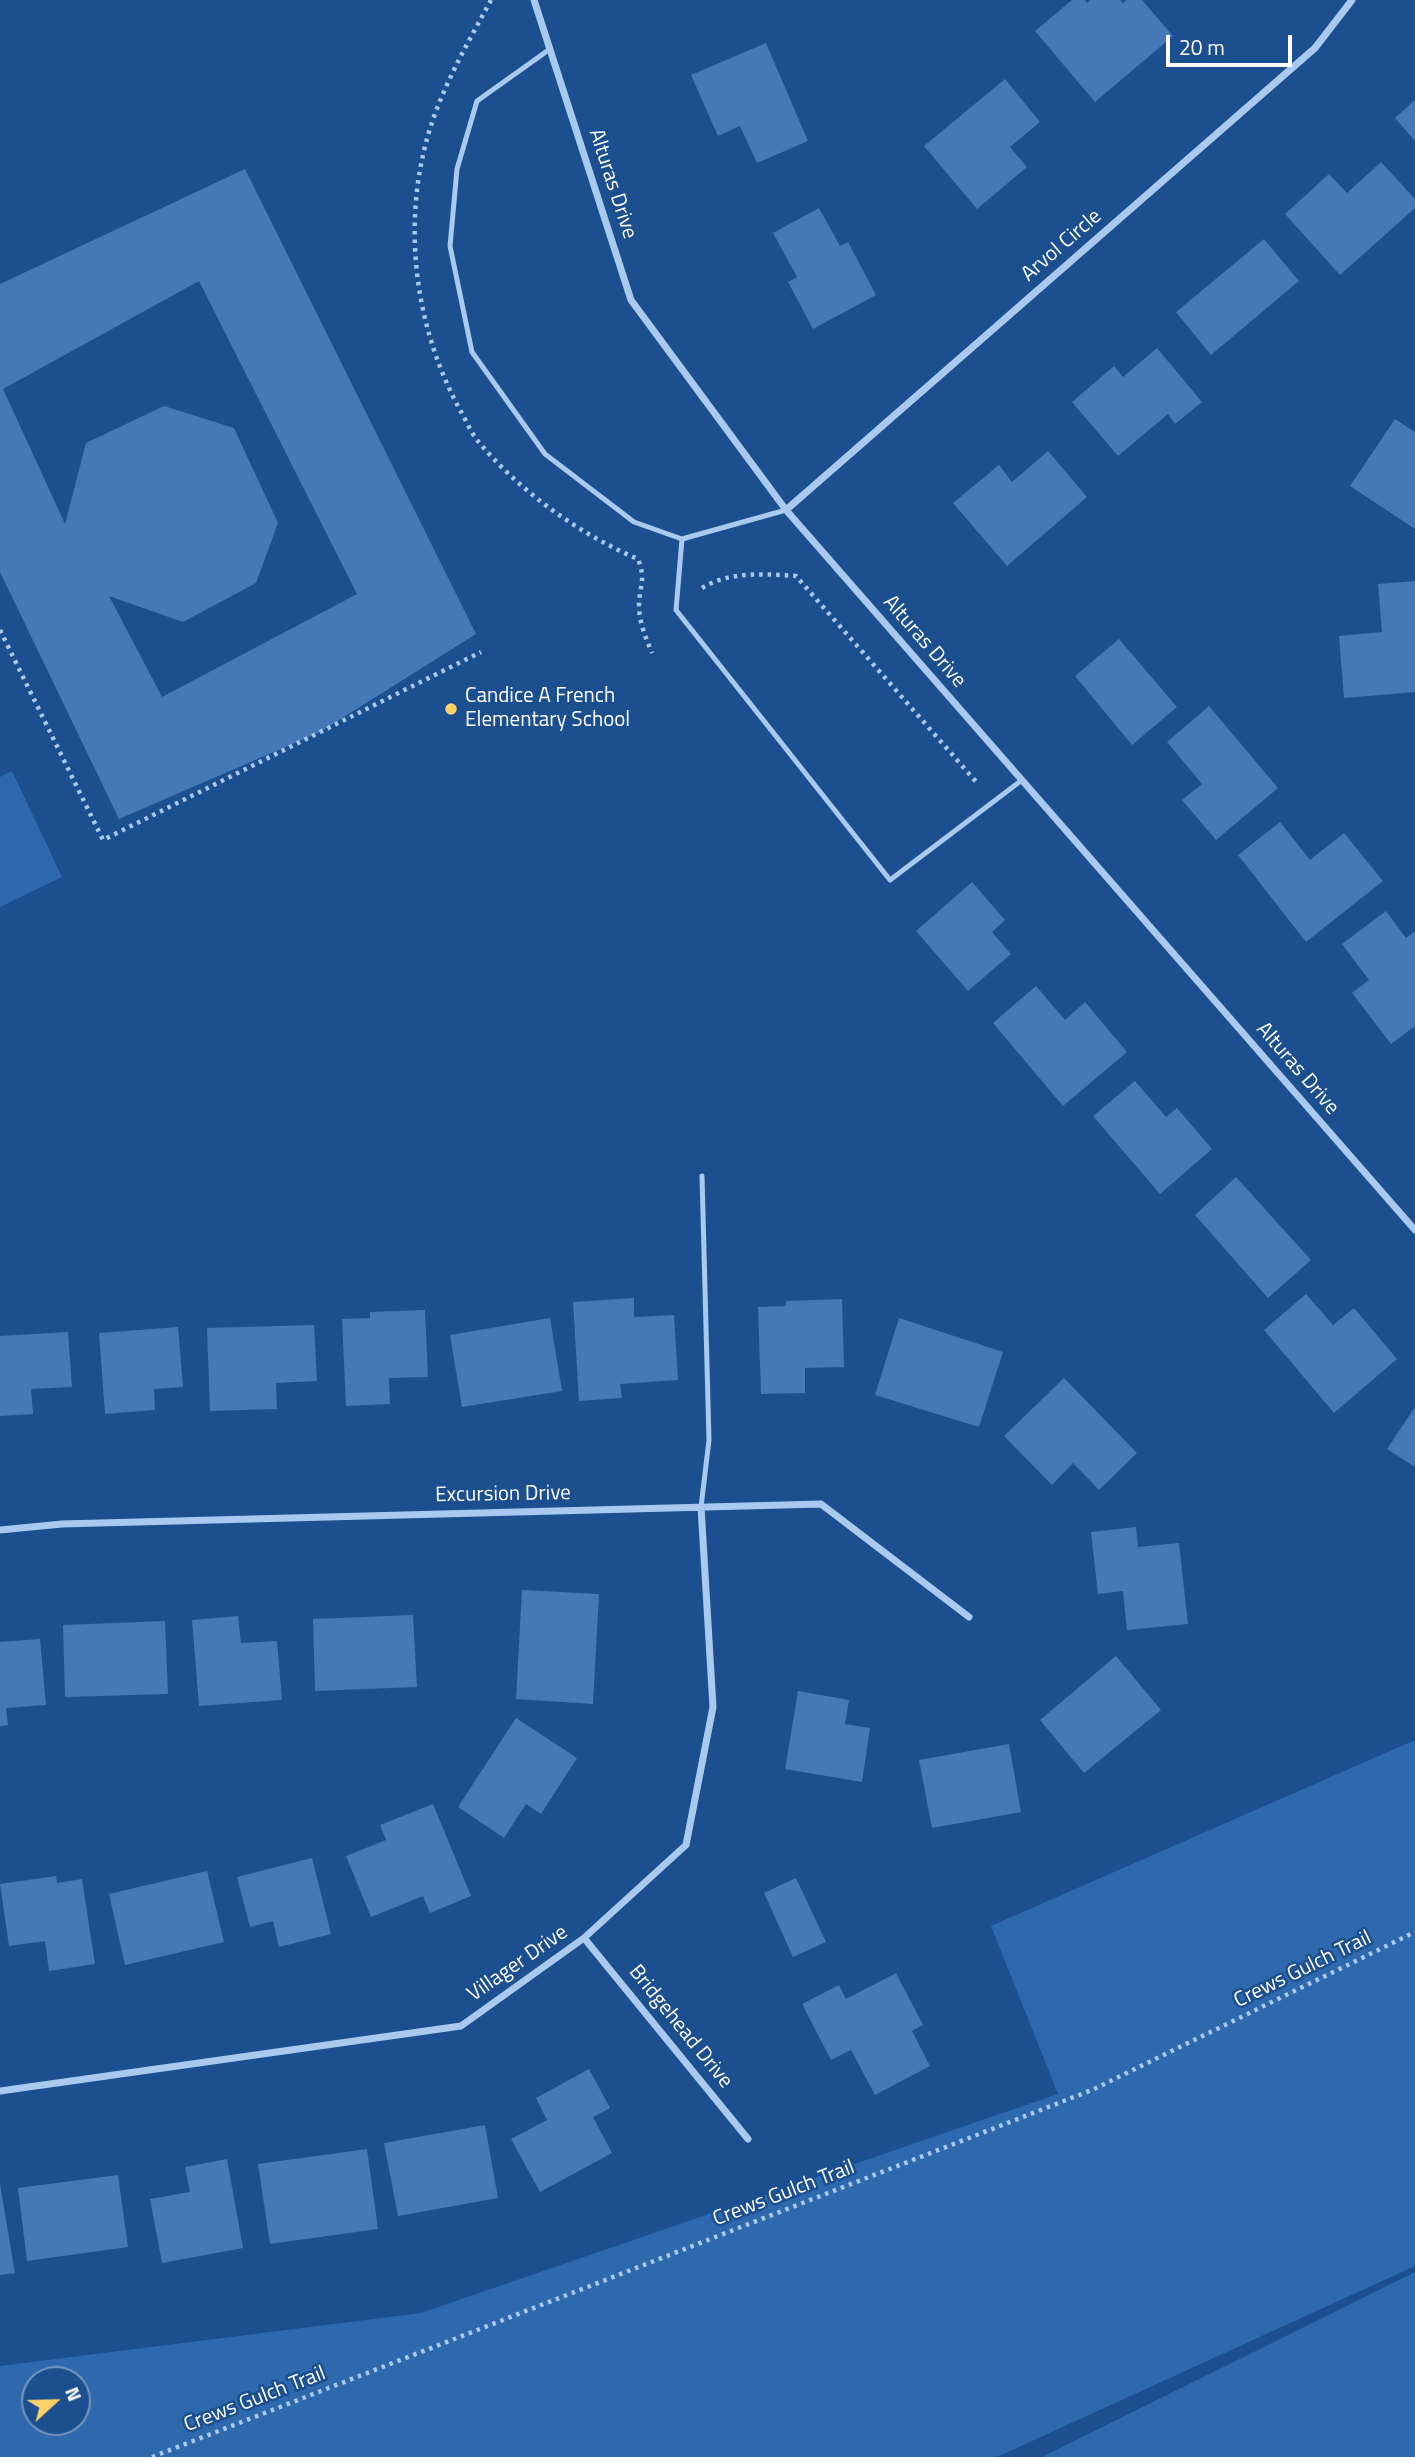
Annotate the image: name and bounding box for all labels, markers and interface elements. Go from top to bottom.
scale bar [1170,21,1296,65]
text: 20 m [1179,31,1225,63]
street label: Alturas Drive [582,126,642,242]
street label: Arvol Circle [1017,204,1107,288]
street label: Alturas Drive [877,591,971,693]
place label: Candice A French Elementary School [465,684,630,734]
marker: Candice A French Elementary School [443,701,459,717]
street label: Alturas Drive [1250,1018,1344,1120]
street label: Excursion Drive [435,1481,571,1509]
street label: Villager Drive [463,1920,573,2008]
street label: Crews Gulch Trail [1230,1926,1376,2014]
street label: Bridgehead Drive [623,1960,737,2094]
street label: Crews Gulch Trail [710,2155,858,2233]
street label: Crews Gulch Trail [181,2361,329,2439]
north arrow [21,2366,91,2436]
text: N [58,2382,90,2405]

